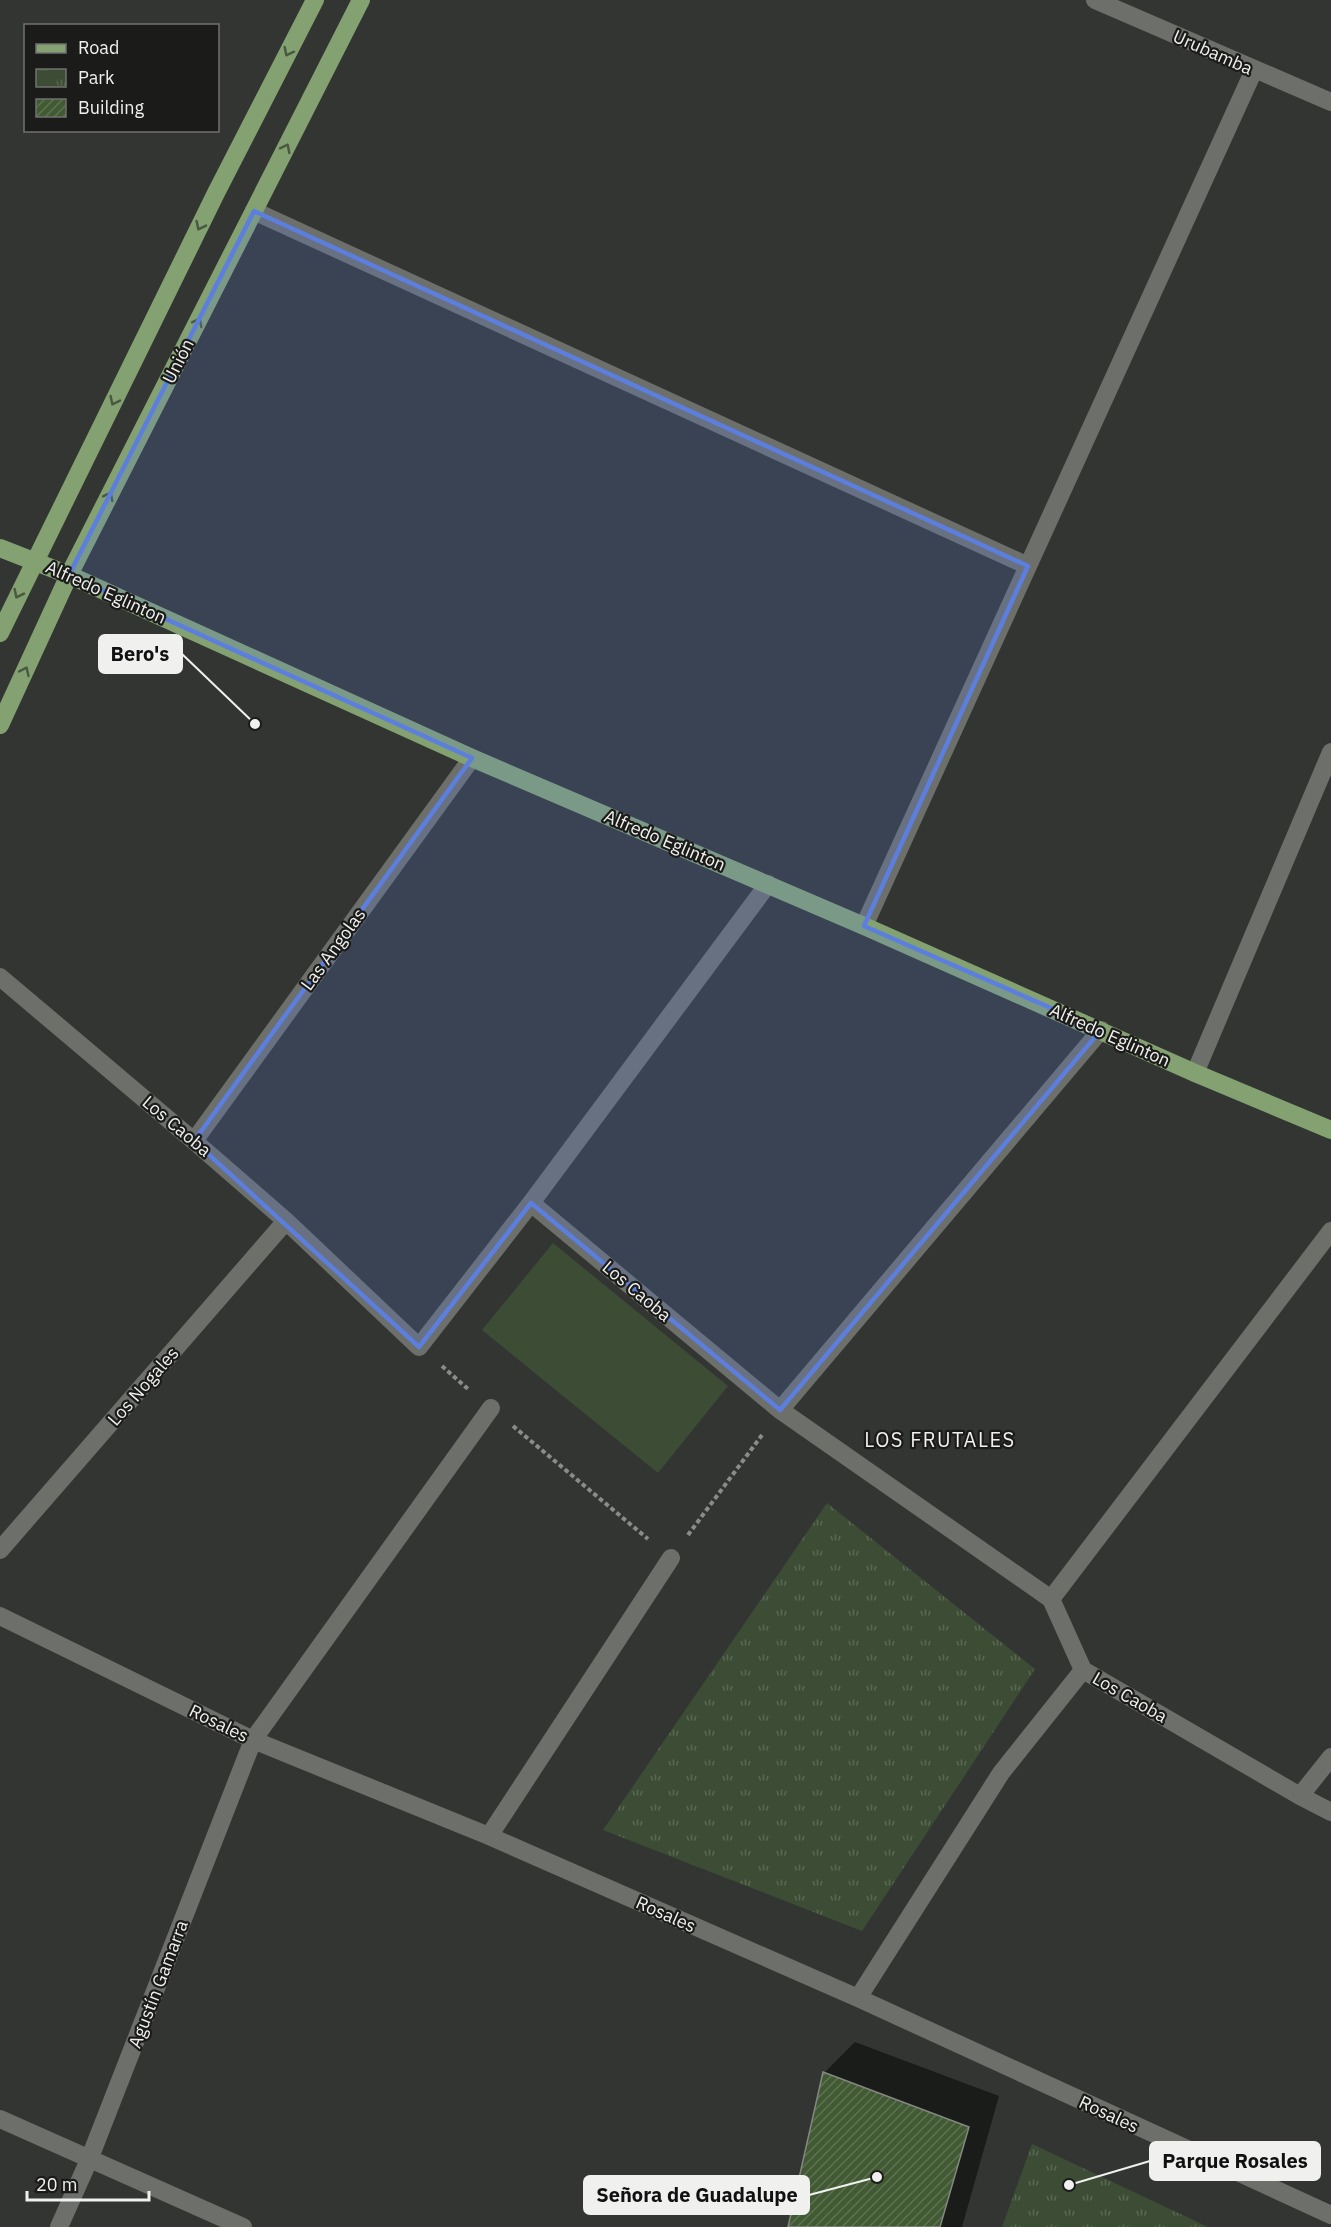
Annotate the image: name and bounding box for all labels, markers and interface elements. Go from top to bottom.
legend [24,24,219,132]
street label: Urubamba [1170,24,1257,80]
text: Road [78,36,119,59]
one-way arrow [284,46,296,57]
text: Park [78,66,115,89]
text: Building [78,96,145,119]
one-way arrow [279,144,290,155]
one-way arrow [196,219,207,230]
one-way arrow [191,318,202,328]
street label: Unión [157,335,199,387]
one-way arrow [109,394,121,405]
one-way arrow [102,491,114,502]
street label: Alfredo Eglinton [42,555,170,629]
one-way arrow [14,588,26,599]
callout: Bero's [99,635,182,673]
text: Bero's [111,640,169,667]
one-way arrow [17,667,29,678]
street label: Alfredo Eglinton [601,804,729,876]
street label: Las Angolas [295,903,371,995]
street label: Alfredo Eglinton [1046,998,1174,1072]
street label: Los Caoba [138,1091,216,1162]
street label: Los Caoba [598,1256,676,1327]
street label: Los Nogales [102,1342,184,1430]
district label: LOS FRUTALES [864,1426,1016,1453]
street label: Los Caoba [1088,1666,1172,1728]
street label: Rosales [186,1699,252,1747]
street label: Rosales [632,1891,700,1937]
street label: Agustín Gamarra [123,1916,193,2051]
street label: Rosales [1075,2090,1143,2138]
callout: Parque Rosales [1150,2142,1320,2180]
text: Parque Rosales [1162,2147,1308,2174]
scale bar [27,2164,148,2202]
text: 20 m [36,2173,78,2196]
callout: Señora de Guadalupe [584,2176,809,2214]
text: Señora de Guadalupe [596,2181,798,2208]

